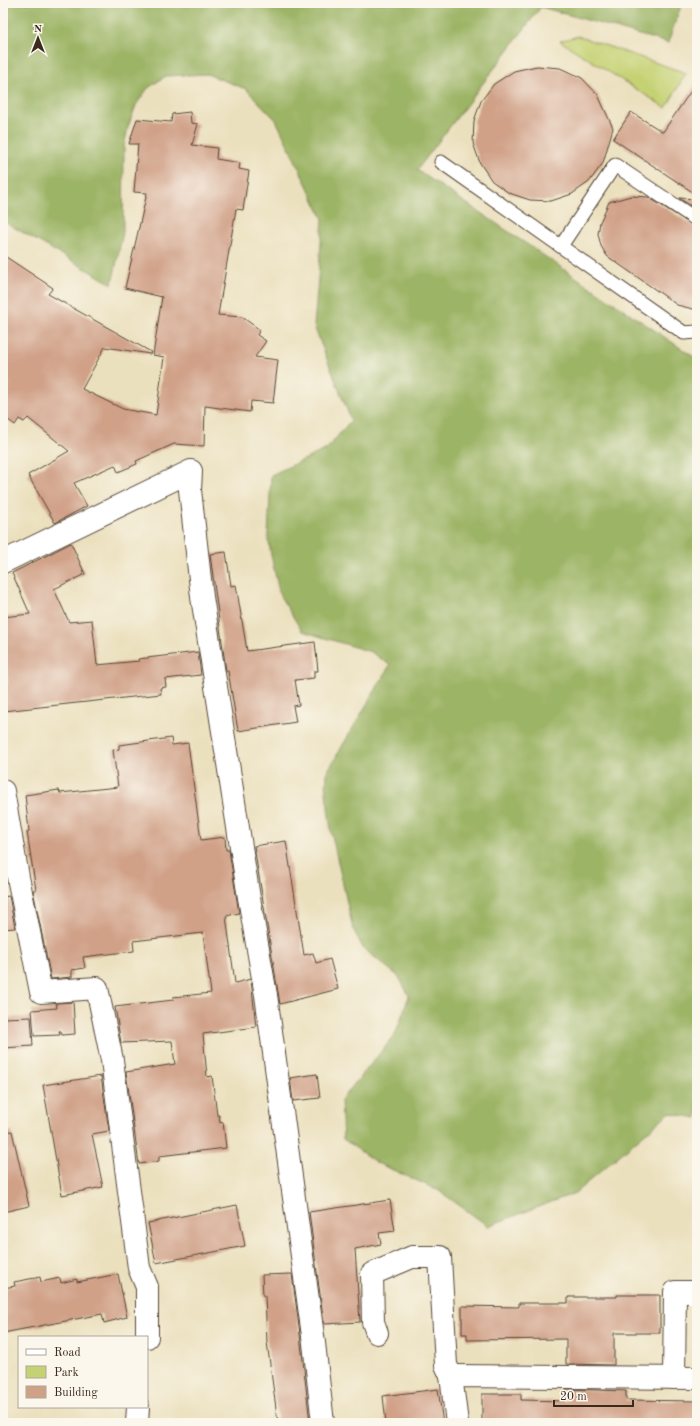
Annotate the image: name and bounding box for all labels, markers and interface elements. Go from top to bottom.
north arrow [18,18,58,58]
text: N [34,24,43,35]
legend [18,1336,148,1408]
text: Road [54,1347,81,1359]
text: Park [54,1367,79,1379]
scale bar [554,1382,633,1408]
text: Building [54,1387,98,1399]
text: 20 m [560,1391,587,1403]

